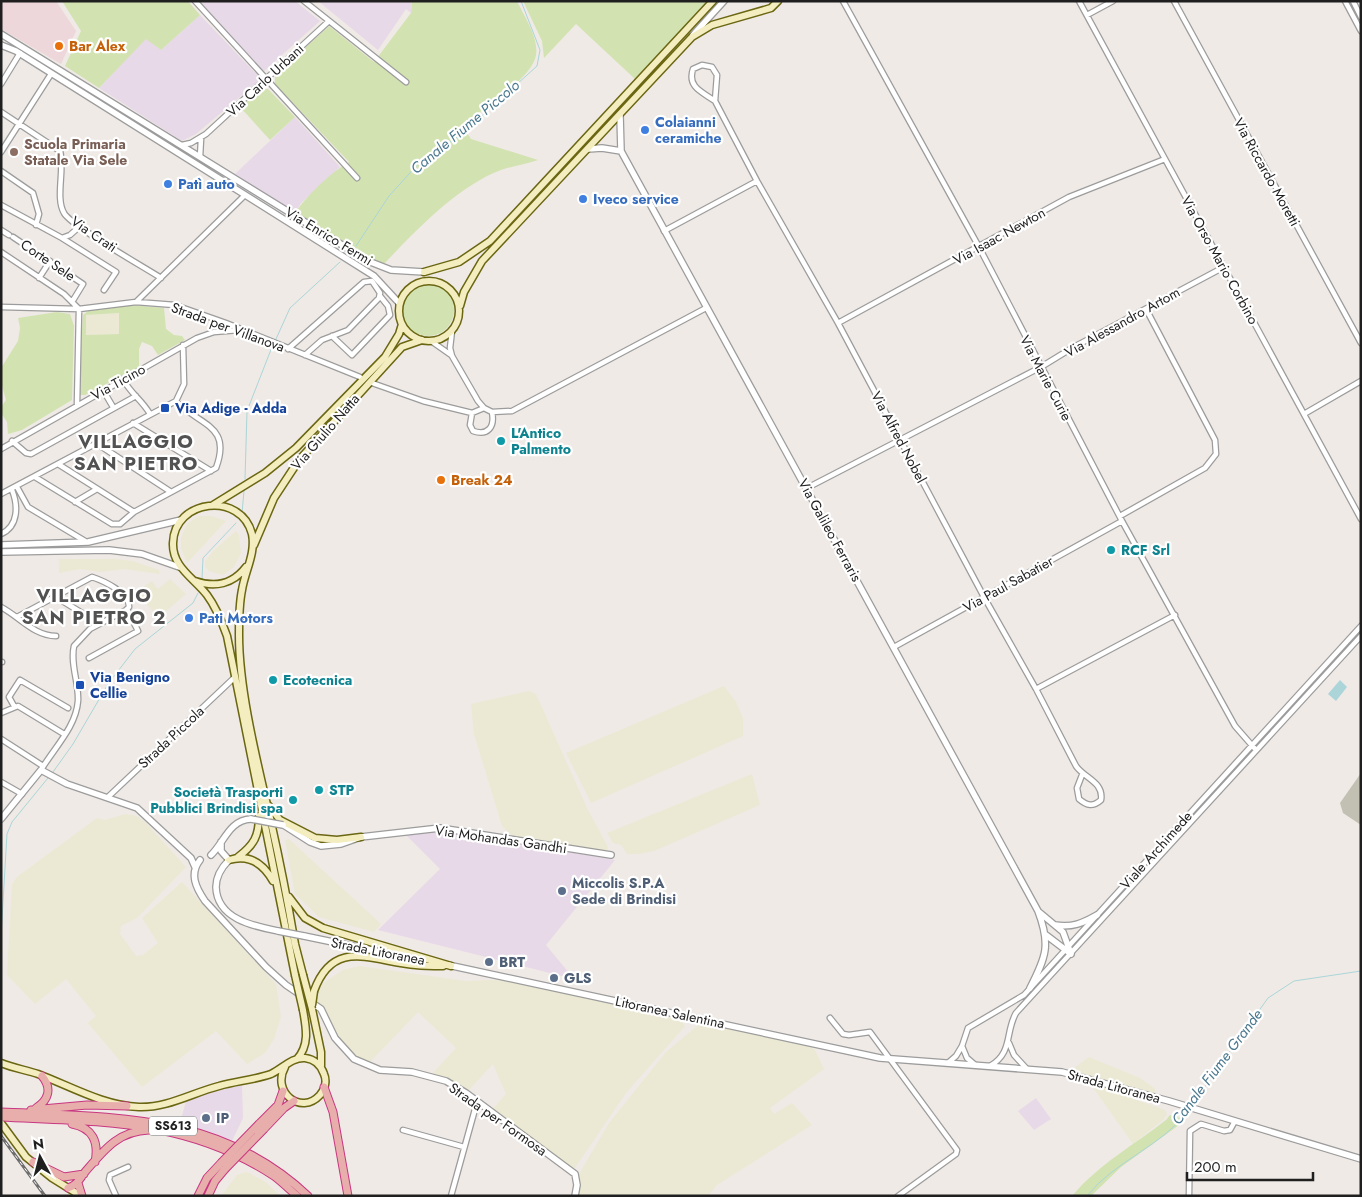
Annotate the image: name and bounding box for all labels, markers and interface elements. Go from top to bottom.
place label: Bar Alex [69,36,126,56]
street label: Via Carlo Urbani [222,39,308,121]
marker: Bar Alex [53,40,65,52]
water label: Canale Fiume Piccolo [406,75,524,179]
place label: Colaianni ceramiche [655,112,722,148]
street label: Via Riccardo Moretti [1229,114,1305,230]
marker: Colaianni ceramiche [639,124,651,136]
place label: Scuola Primaria Statale Via Sele [24,134,127,170]
marker: Scuola Primaria Statale Via Sele [8,146,20,158]
place label: Patì auto [178,174,235,194]
marker: Patì auto [162,178,174,190]
place label: Iveco service [593,189,679,209]
street label: Via Orso Mario Corbino [1176,192,1264,328]
marker: Iveco service [577,193,589,205]
street label: Via Enrico Fermi [281,202,377,270]
street label: Via Isaac Newton [949,202,1049,270]
street label: Via Crati [67,211,121,257]
street label: Corte Sele [17,234,79,286]
street label: Via Alessandro Artom [1061,282,1183,362]
street label: Strada per Villanova [168,297,288,357]
street label: Via Marie Curie [1015,332,1077,424]
street label: Via Ticino [87,359,149,405]
street label: Via Alfred Nobel [866,388,932,486]
street label: Via Giulio Natta [286,389,364,475]
place label: Via Adige - Adda [174,398,287,418]
marker: Via Adige - Adda [159,402,171,414]
place label: L'Antico Palmento [511,423,571,459]
district label: VILLAGGIO SAN PIETRO [74,428,198,477]
marker: L'Antico Palmento [495,435,507,447]
place label: Break 24 [451,470,513,490]
marker: Break 24 [435,474,447,486]
street label: Via Galileo Ferraris [793,475,867,585]
place label: RCF Srl [1121,540,1170,560]
marker: RCF Srl [1105,544,1117,556]
street label: Via Paul Sabatier [959,551,1057,617]
district label: VILLAGGIO SAN PIETRO 2 [22,582,166,631]
place label: Pati Motors [199,608,274,628]
marker: Pati Motors [183,612,195,624]
place label: Via Benigno Cellie [89,667,170,703]
place label: Ecotecnica [283,670,352,690]
marker: Ecotecnica [267,674,279,686]
marker: Via Benigno Cellie [74,679,86,691]
street label: Strada Piccola [134,701,208,773]
place label: STP [329,780,355,800]
place label: Società Trasporti Pubblici Brindisi spa [150,782,283,818]
marker: STP [313,784,325,796]
marker: Società Trasporti Pubblici Brindisi spa [287,794,299,806]
street label: Viale Archimede [1115,806,1197,894]
street label: Via Mohandas Gandhi [434,820,568,858]
place label: Miccolis S.P.A Sede di Brindisi [572,873,676,909]
marker: Miccolis S.P.A Sede di Brindisi [556,885,568,897]
street label: Strada Litoranea [329,932,427,970]
place label: BRT [499,952,525,972]
marker: BRT [483,956,495,968]
place label: GLS [564,968,592,988]
marker: GLS [548,972,560,984]
street label: Litoranea Salentina [614,991,726,1033]
water label: Canale Fiume Grande [1166,1004,1268,1129]
street label: Strada Litoranea [1065,1064,1163,1108]
street label: Strada per Formosa [445,1078,551,1160]
place label: IP [216,1108,229,1128]
marker: IP [200,1112,212,1124]
road number: SS613 [149,1116,197,1136]
north arrow [15,1132,65,1182]
text: N [32,1133,45,1155]
scale bar [1187,1150,1313,1182]
text: 200 m [1194,1156,1237,1178]

